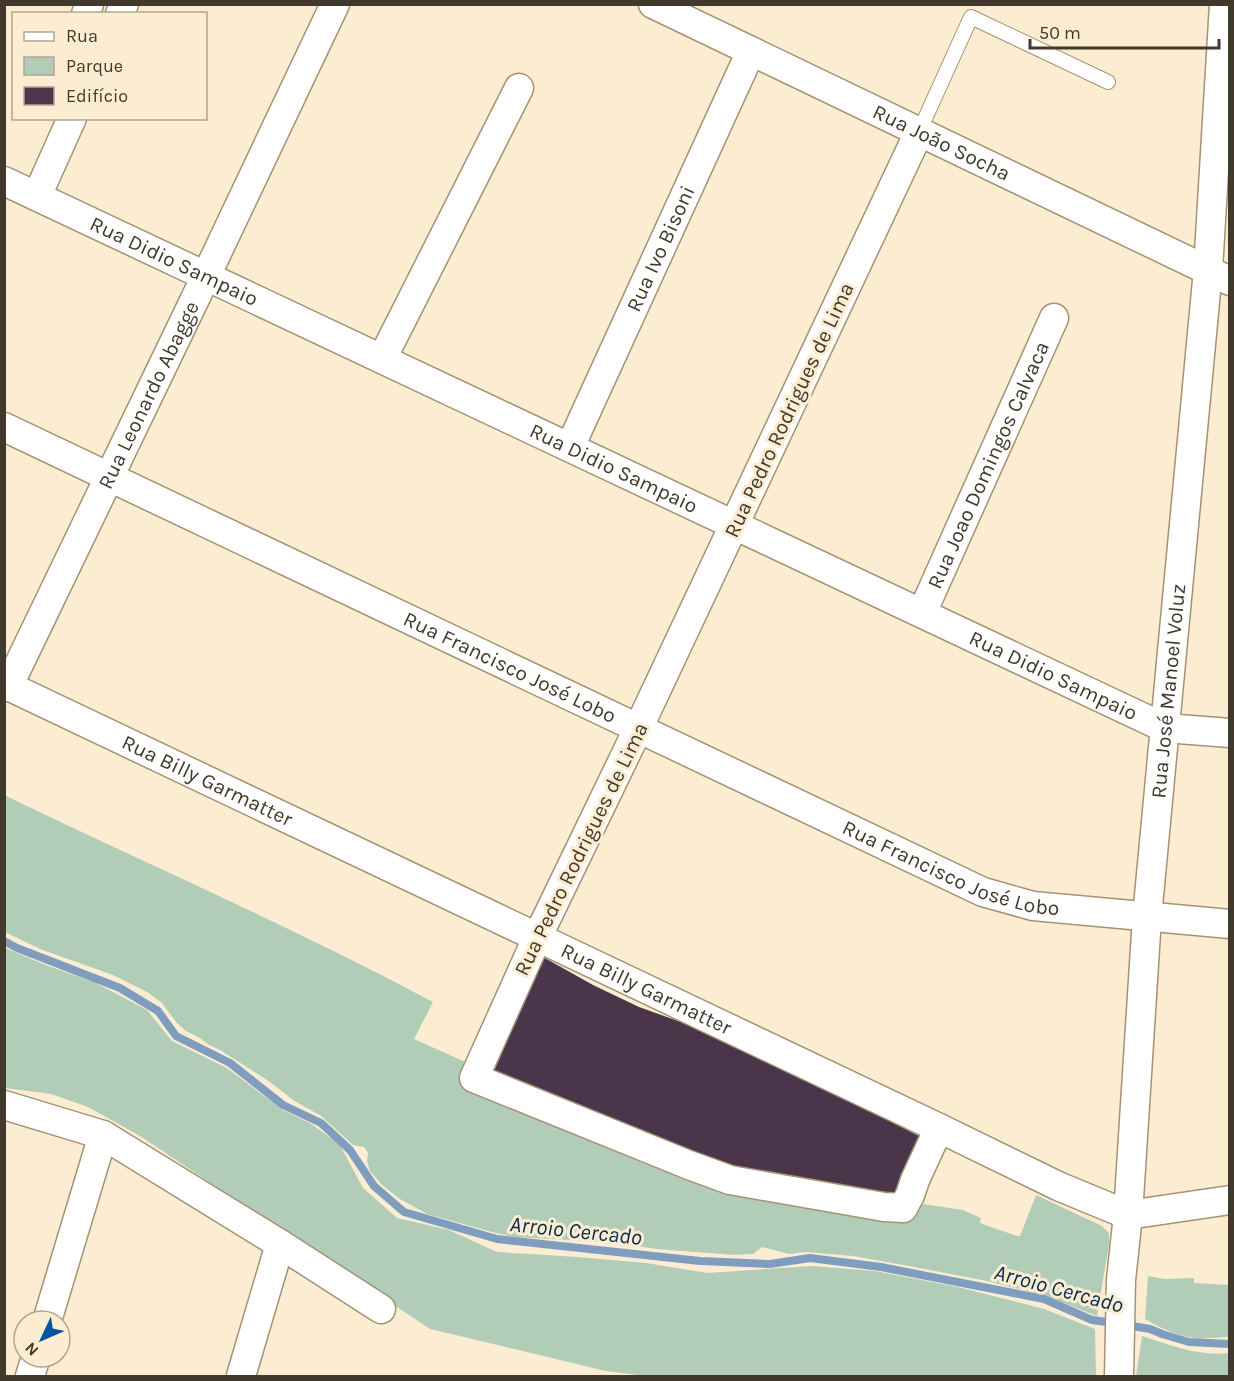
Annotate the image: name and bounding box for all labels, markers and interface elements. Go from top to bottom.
legend [12,12,207,120]
scale bar [1030,12,1219,50]
text: 50 m [1039,22,1081,44]
text: Rua [66,25,98,47]
text: Parque [66,55,123,77]
text: Edifício [66,85,128,107]
street label: Rua João Socha [869,99,1014,186]
street label: Rua Ivo Bisoni [621,182,700,316]
street label: Rua Didio Sampaio [86,211,262,311]
street label: Rua Pedro Rodrigues de Lima [719,279,859,541]
street label: Rua Leonardo Abagge [93,297,204,493]
street label: Rua Joao Domingos Calvaca [922,338,1054,593]
street label: Rua Didio Sampaio [526,418,702,518]
street label: Rua José Manoel Voluz [1146,583,1190,799]
street label: Rua Francisco José Lobo [400,607,620,728]
street label: Rua Didio Sampaio [965,626,1141,725]
street label: Rua Pedro Rodrigues de Lima [509,719,653,979]
street label: Rua Billy Garmatter [118,730,297,831]
street label: Rua Francisco José Lobo [839,815,1061,920]
street label: Rua Billy Garmatter [557,938,736,1040]
water label: Arroio Cercado [509,1211,643,1251]
water label: Arroio Cercado [991,1259,1126,1319]
north arrow [12,1309,72,1369]
text: N [21,1338,42,1360]

